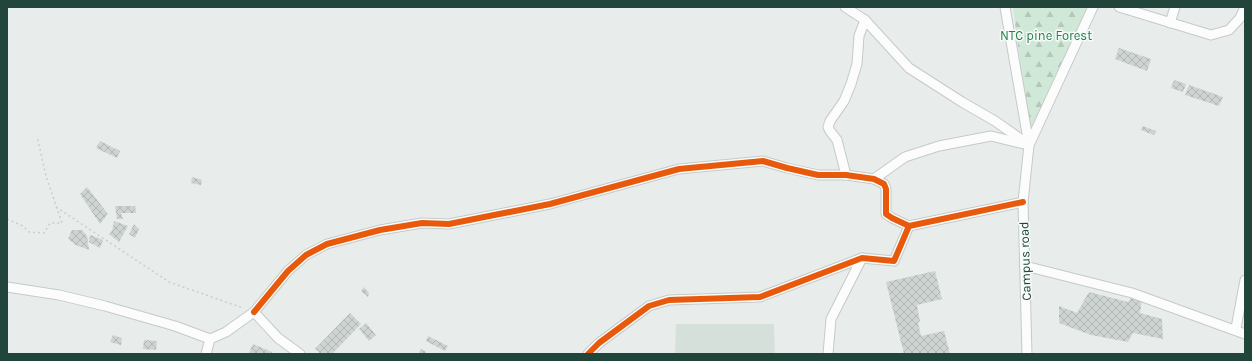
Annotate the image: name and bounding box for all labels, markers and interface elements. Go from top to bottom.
park label: NTC pine Forest [1000,28,1092,43]
street label: Campus road [1016,221,1034,301]

